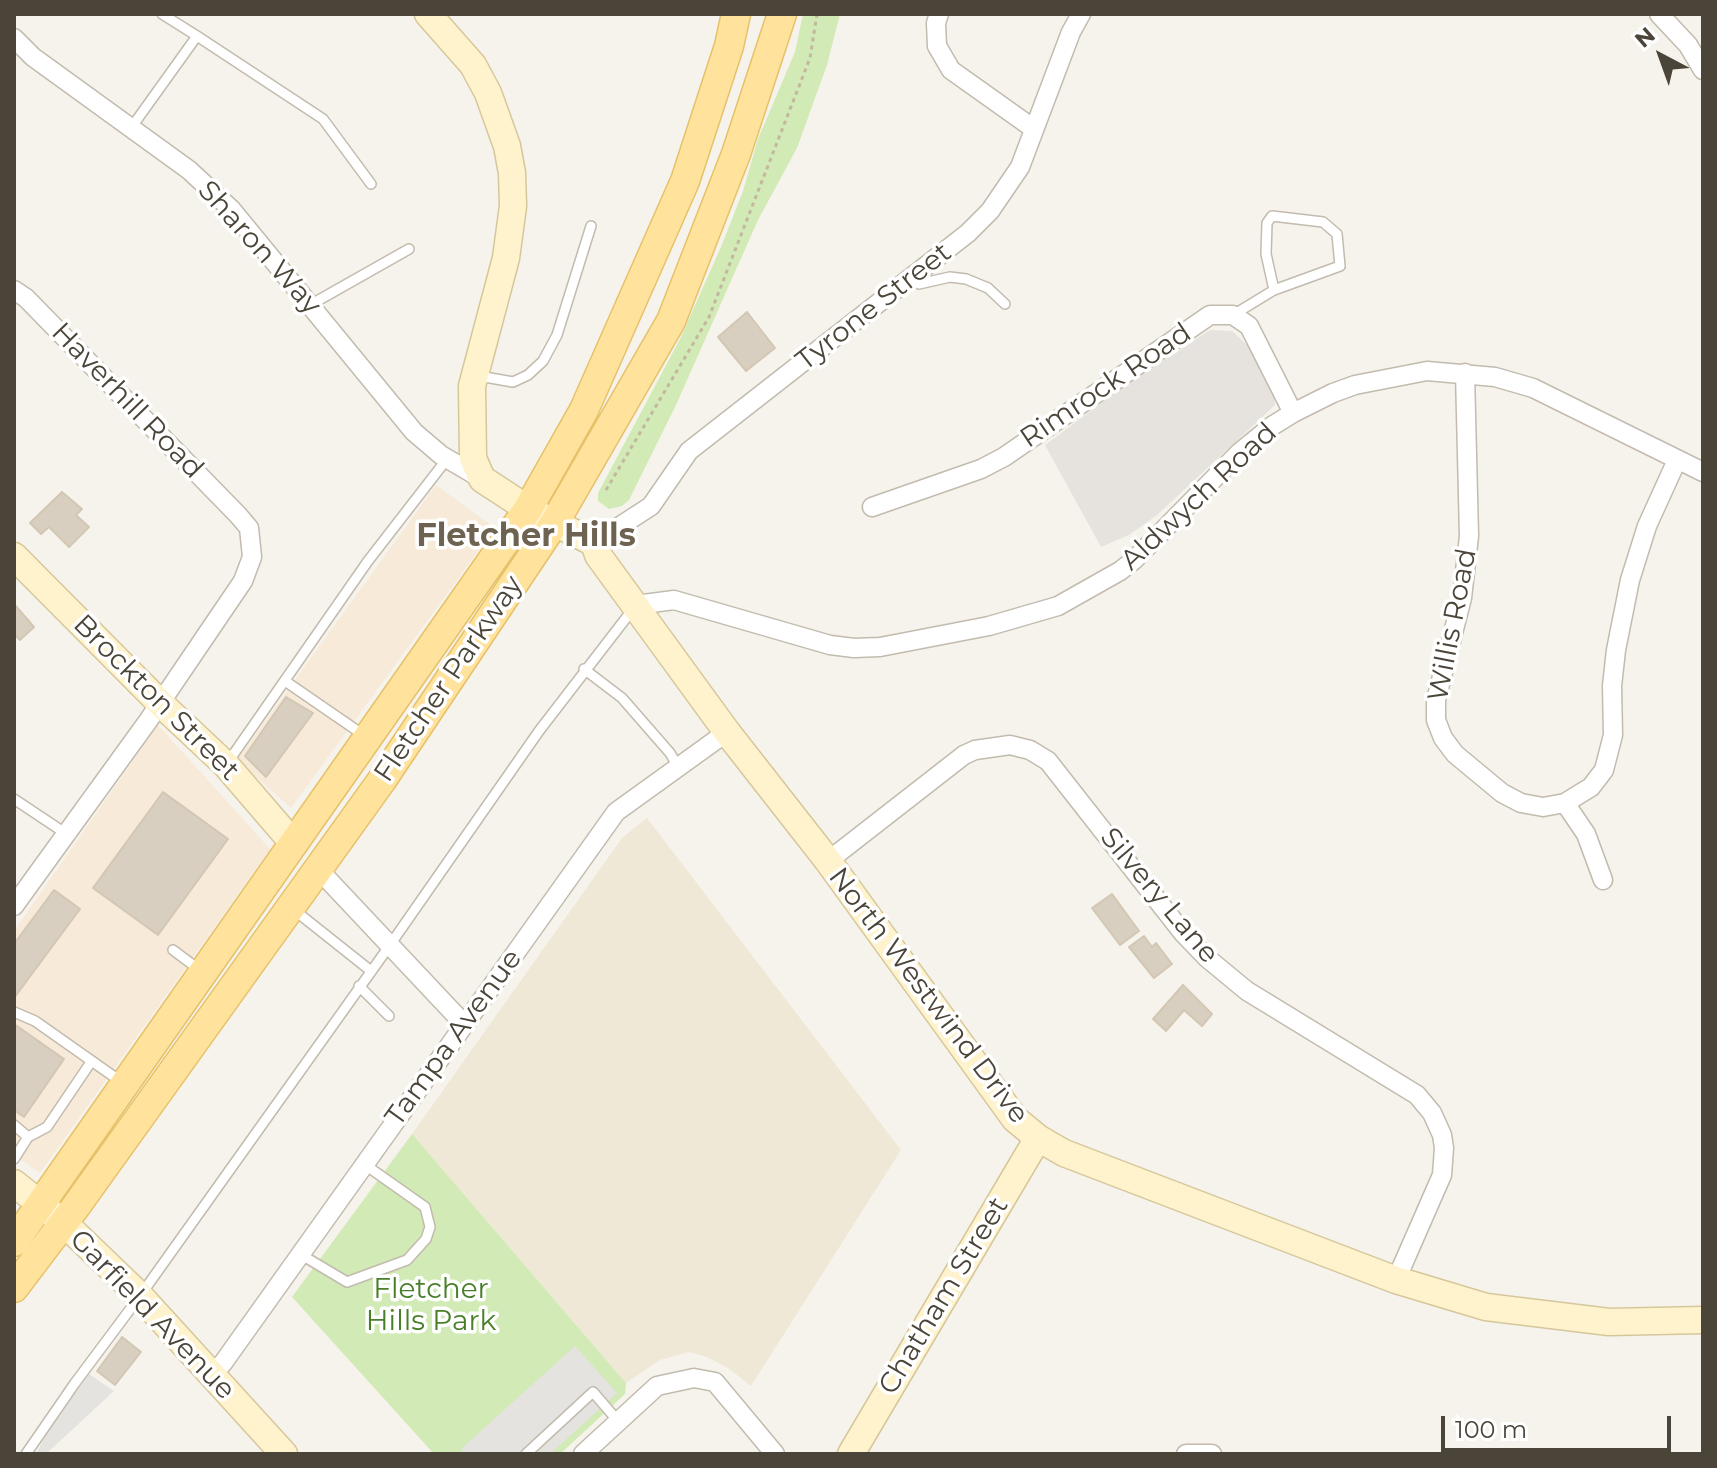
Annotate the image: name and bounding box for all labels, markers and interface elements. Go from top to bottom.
north arrow [1621,16,1701,96]
text: N [1629,21,1660,54]
street label: Sharon Way [190,174,328,322]
street label: Tyrone Street [790,236,958,378]
street label: Haverhill Road [44,316,210,486]
street label: Rimrock Road [1014,317,1198,455]
street label: Aldwych Road [1114,416,1284,578]
district label: Fletcher Hills [416,518,636,556]
street label: Willis Road [1422,546,1484,704]
street label: Fletcher Parkway [368,570,530,788]
street label: Brockton Street [66,608,246,788]
street label: Silvery Lane [1093,821,1225,971]
street label: North Westwind Drive [821,861,1035,1131]
street label: Tampa Avenue [379,943,529,1133]
street label: Chatham Street [872,1191,1016,1401]
street label: Garfield Avenue [62,1223,242,1407]
park label: Fletcher Hills Park [366,1273,496,1339]
scale bar [1445,1400,1675,1450]
text: 100 m [1455,1415,1527,1444]

